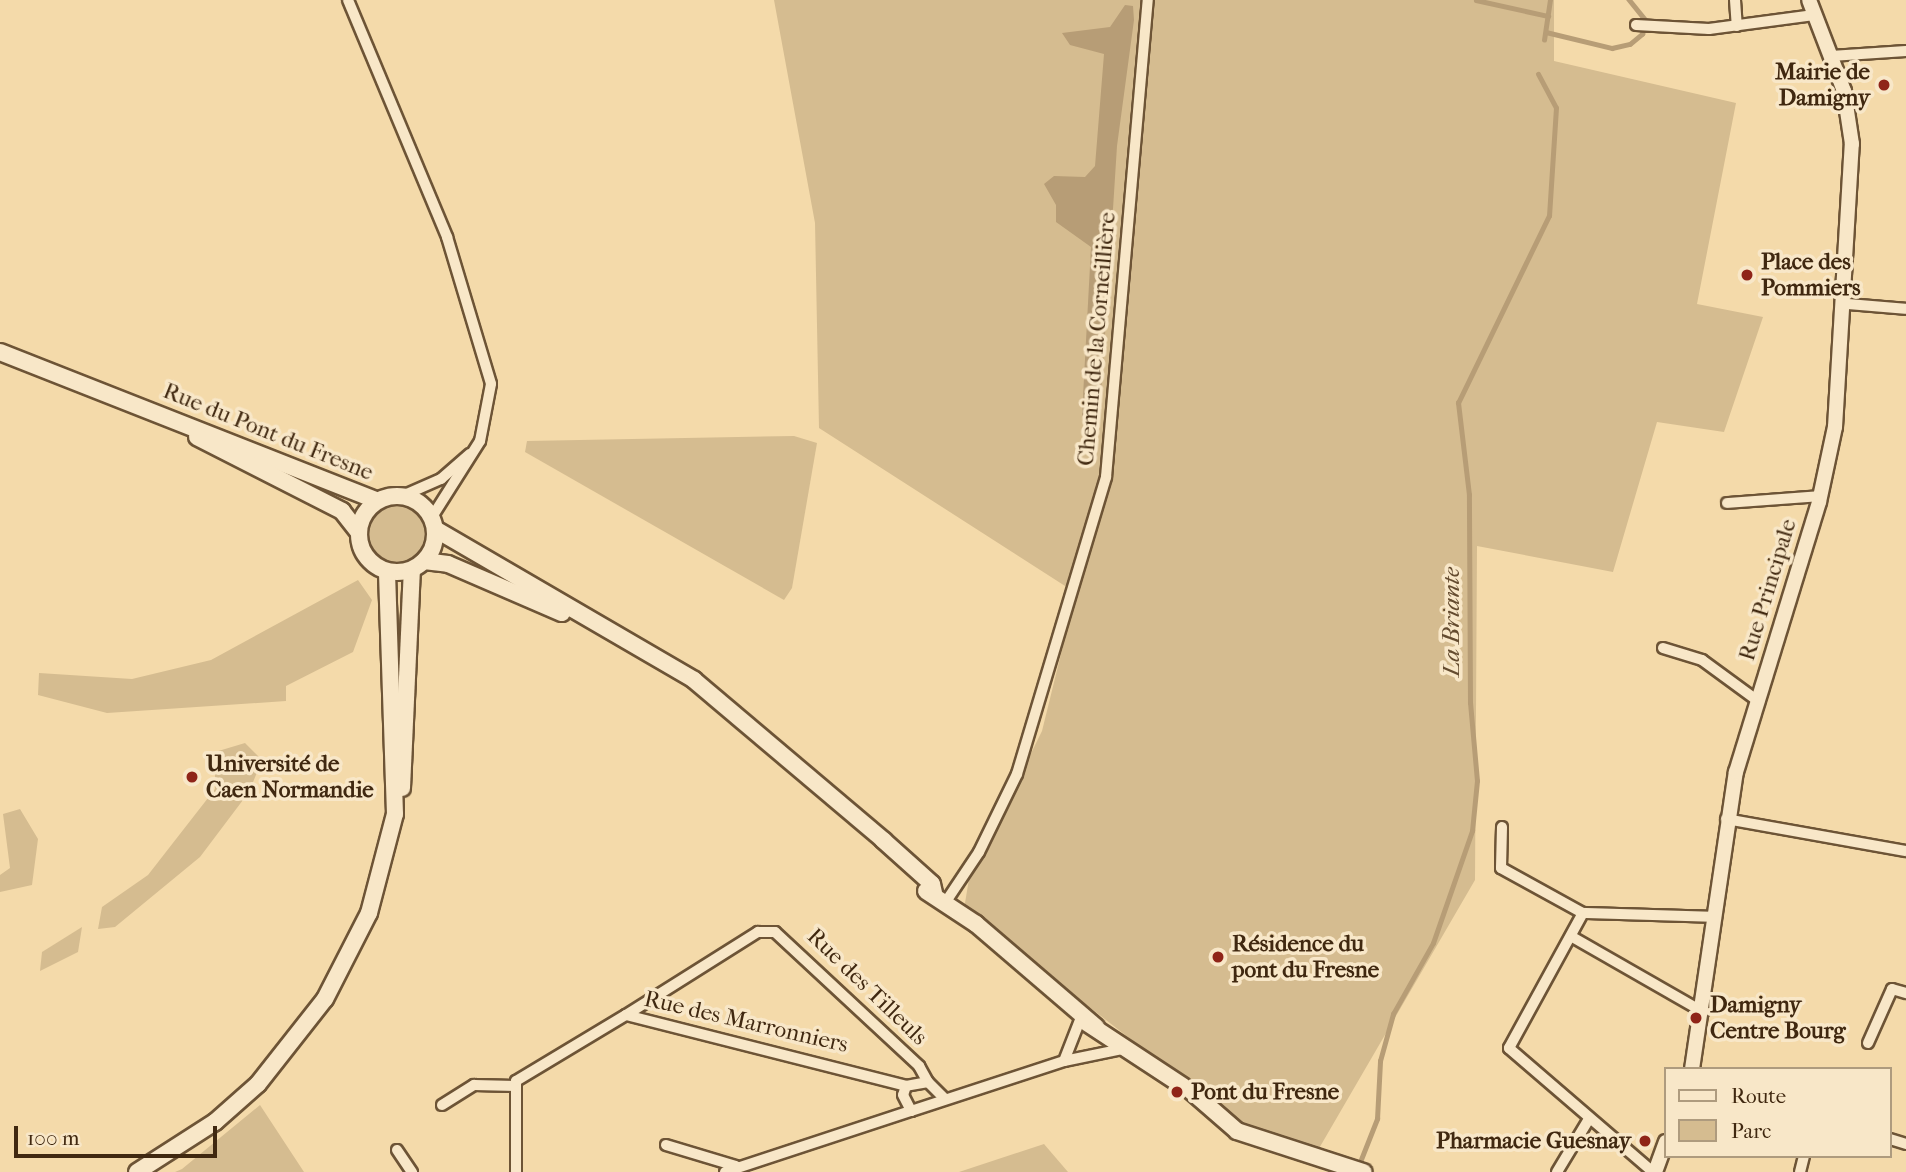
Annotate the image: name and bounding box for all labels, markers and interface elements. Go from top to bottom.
place label: Mairie de Damigny [1775,58,1870,112]
marker: Mairie de Damigny [1876,77,1892,93]
street label: Chemin de la Corneillière [1072,211,1122,467]
place label: Place des Pommiers [1761,248,1860,302]
marker: Place des Pommiers [1739,267,1755,283]
street label: Rue du Pont du Fresne [159,377,377,487]
street label: Rue Principale [1733,516,1803,664]
water label: La Briante [1438,567,1466,677]
place label: Université de Caen Normandie [206,750,374,804]
marker: Université de Caen Normandie [184,769,200,785]
street label: Rue des Tilleuls [801,923,933,1051]
place label: Résidence du pont du Fresne [1232,930,1379,984]
marker: Résidence du pont du Fresne [1210,949,1226,965]
street label: Rue des Marronniers [641,985,851,1059]
place label: Damigny Centre Bourg [1710,991,1846,1045]
marker: Damigny Centre Bourg [1688,1010,1704,1026]
legend [1664,1067,1892,1158]
place label: Pont du Fresne [1191,1078,1339,1106]
marker: Pont du Fresne [1169,1084,1185,1100]
text: Route [1731,1084,1786,1108]
scale bar [18,1112,220,1156]
text: Parc [1731,1119,1771,1143]
text: 100 m [27,1126,80,1150]
place label: Pharmacie Guesnay [1436,1127,1631,1155]
marker: Pharmacie Guesnay [1637,1133,1653,1149]

